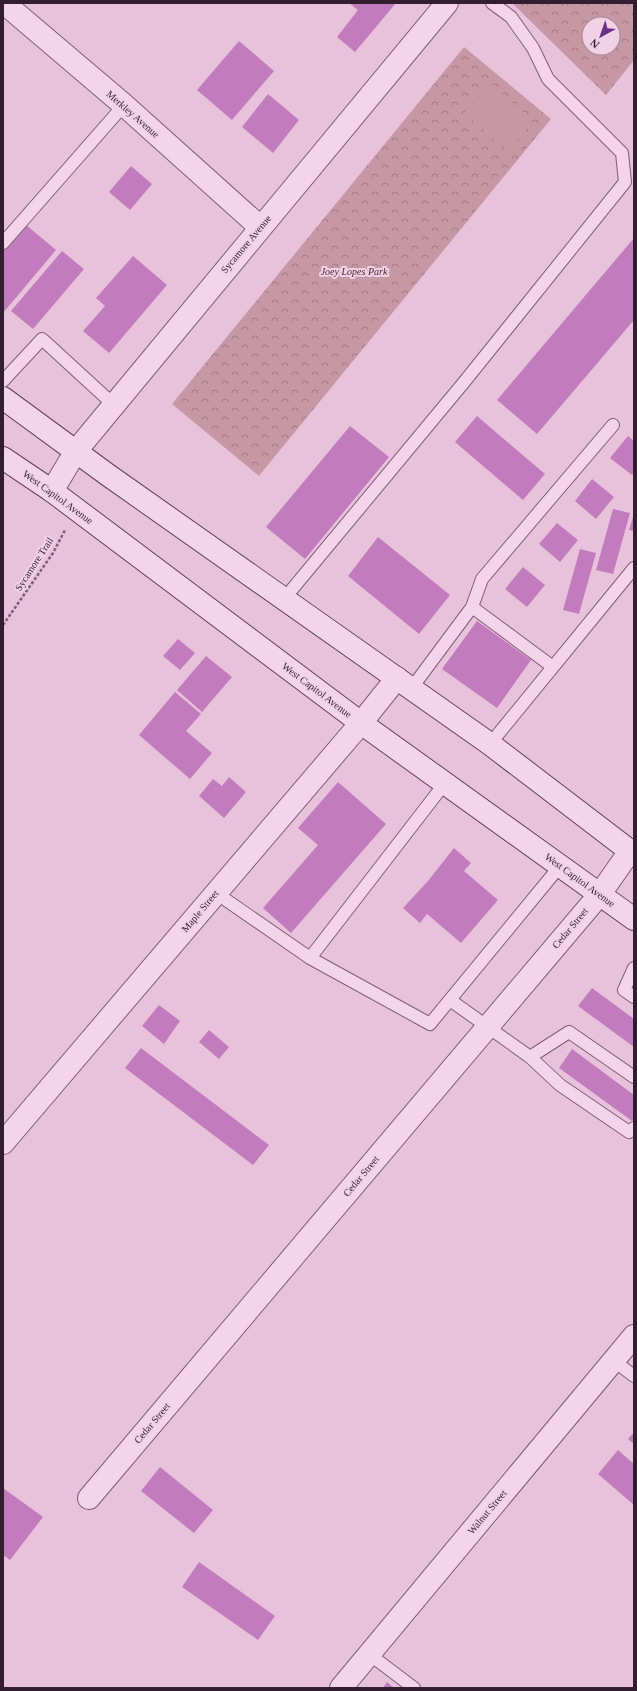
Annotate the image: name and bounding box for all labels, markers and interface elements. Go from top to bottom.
north arrow [581,16,621,56]
text: N [588,36,601,51]
street label: Merkley Avenue [104,88,162,140]
street label: Sycamore Avenue [219,212,274,275]
park label: Joey Lopes Park [321,266,388,277]
street label: West Capitol Avenue [21,468,96,526]
street label: Sycamore Trail [13,535,55,593]
street label: West Capitol Avenue [280,660,354,720]
street label: West Capitol Avenue [543,851,618,909]
street label: Maple Street [179,888,221,934]
street label: Cedar Street [550,905,590,951]
street label: Cedar Street [341,1153,381,1199]
street label: Cedar Street [132,1400,172,1446]
street label: Walnut Street [465,1487,509,1536]

